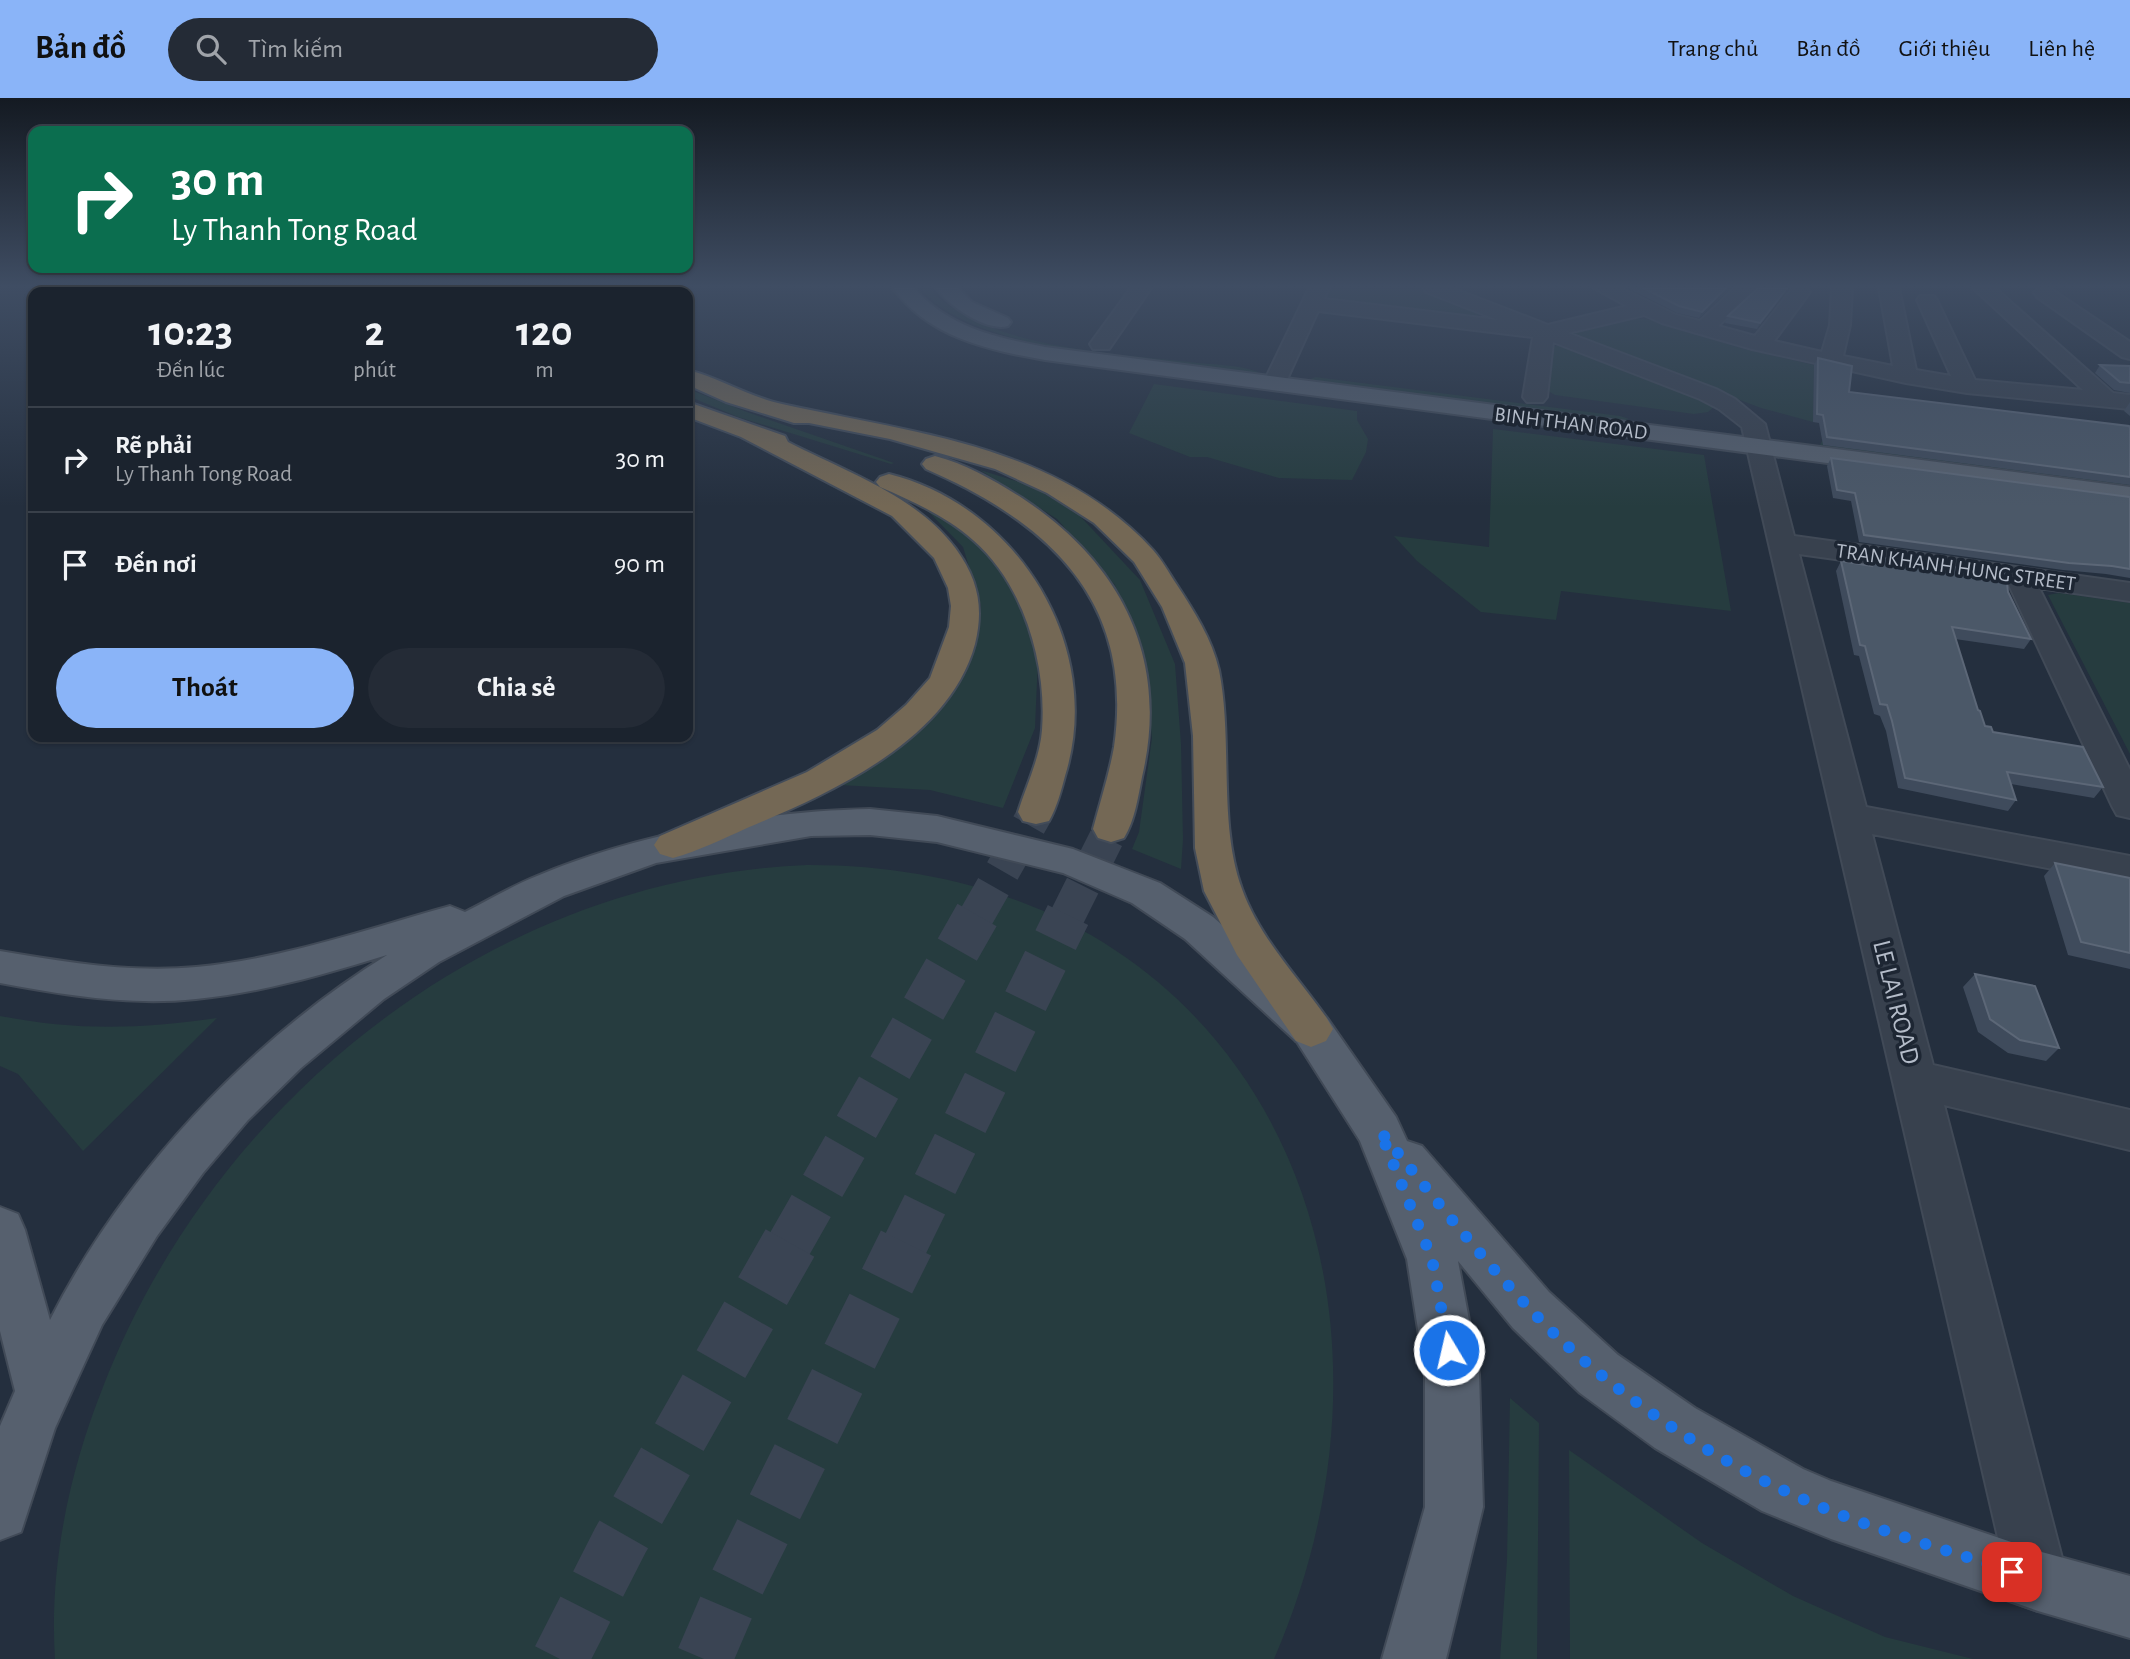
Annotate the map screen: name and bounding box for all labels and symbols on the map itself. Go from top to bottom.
street label: BINH THAN ROAD [1493,404,1649,443]
street label: TRAN KHANH HUNG STREET [1835,540,2077,595]
street label: LE LAI ROAD [1868,938,1924,1067]
position arrow [1412,1313,1486,1387]
pin [1982,1542,2042,1602]

